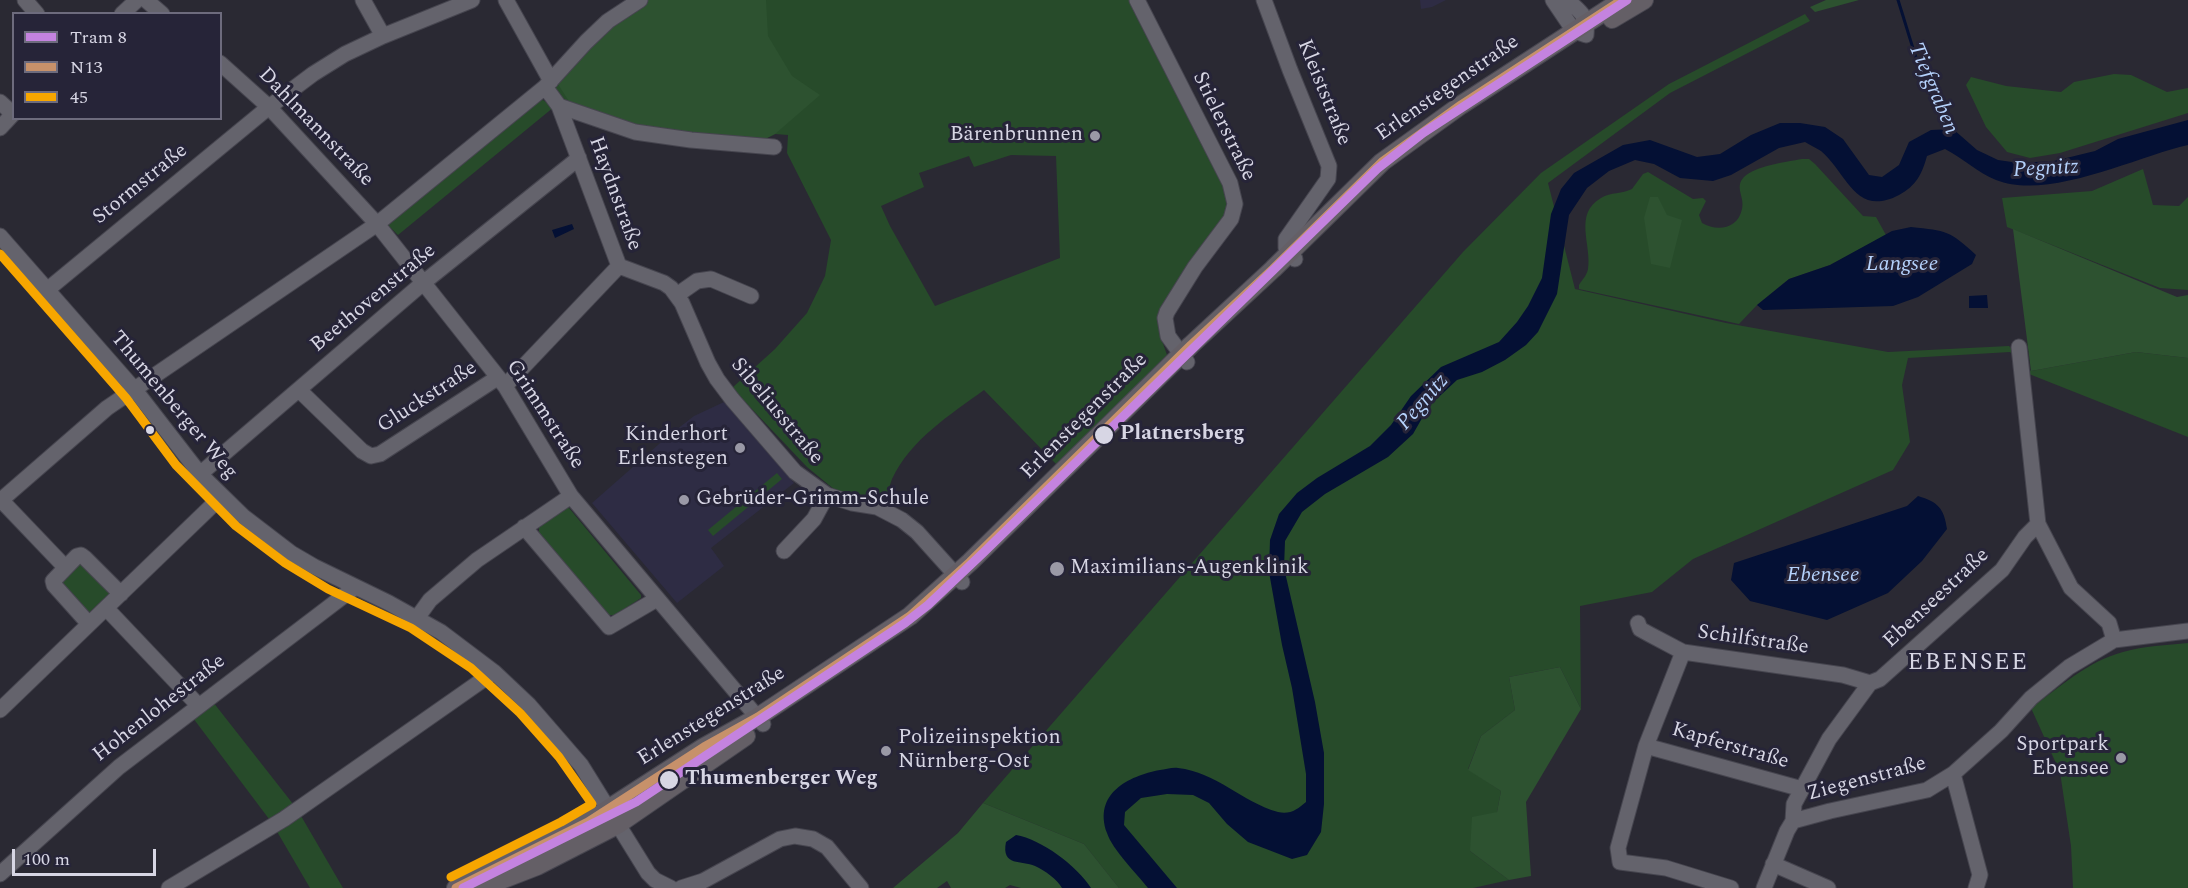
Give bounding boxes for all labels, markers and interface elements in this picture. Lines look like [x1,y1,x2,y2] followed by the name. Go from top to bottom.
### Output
[12,12,222,120] legend
[70,24,127,51] text: Tram 8
[1372,30,1524,148] street label: Erlenstegenstraße
[1290,36,1356,150] street label: Kleiststraße
[1901,39,1963,139] water label: Tiefgraben
[70,54,102,81] text: N13
[252,63,378,193] street label: Dahlmannstraße
[1186,68,1260,186] street label: Stielerstraße
[70,84,88,111] text: 45
[950,123,1083,149] place label: Bärenbrunnen
[1088,129,1102,143] marker: Bärenbrunnen
[582,134,646,254] street label: Haydnstraße
[89,139,193,231] street label: Stormstraße
[2012,155,2080,185] water label: Pegnitz
[306,239,442,359] street label: Beethovenstraße
[1866,253,1938,279] water label: Langsee
[104,327,242,485] street label: Thumenberger Weg
[1016,348,1154,486] street label: Erlenstegenstraße
[724,354,828,470] street label: Sibeliusstraße
[499,356,589,474] street label: Grimmstraße
[374,357,482,439] street label: Gluckstraße
[1392,369,1456,437] water label: Pegnitz
[1120,422,1245,448] place label: Platnersberg
[617,423,728,473] place label: Kinderhort Erlenstegen
[144,424,156,436] unlabelled marker
[1093,424,1115,446] marker: Platnersberg
[733,441,747,455] marker: Kinderhort Erlenstegen
[696,487,929,513] place label: Gebrüder-Grimm-Schule
[677,493,691,507] marker: Gebrüder-Grimm-Schule
[1879,544,1995,654] street label: Ebenseestraße
[1070,556,1309,582] place label: Maximilians-Augenklinik
[1048,560,1066,578] marker: Maximilians-Augenklinik
[1787,564,1859,590] water label: Ebensee
[1696,621,1810,661] street label: Schilfstraße
[89,650,231,768] street label: Hohenlohestraße
[1908,650,2028,678] district label: EBENSEE
[634,662,790,772] street label: Erlenstegenstraße
[1669,718,1791,776] street label: Kapferstraße
[898,726,1061,776] place label: Polizeiinspektion Nürnberg-Ost
[2016,733,2109,783] place label: Sportpark Ebensee
[879,744,893,758] marker: Polizeiinspektion Nürnberg-Ost
[2114,751,2128,765] marker: Sportpark Ebensee
[1805,752,1929,808] street label: Ziegenstraße
[685,767,878,793] place label: Thumenberger Weg
[658,769,680,791] marker: Thumenberger Weg
[15,837,159,875] scale bar
[23,846,70,873] text: 100 m

